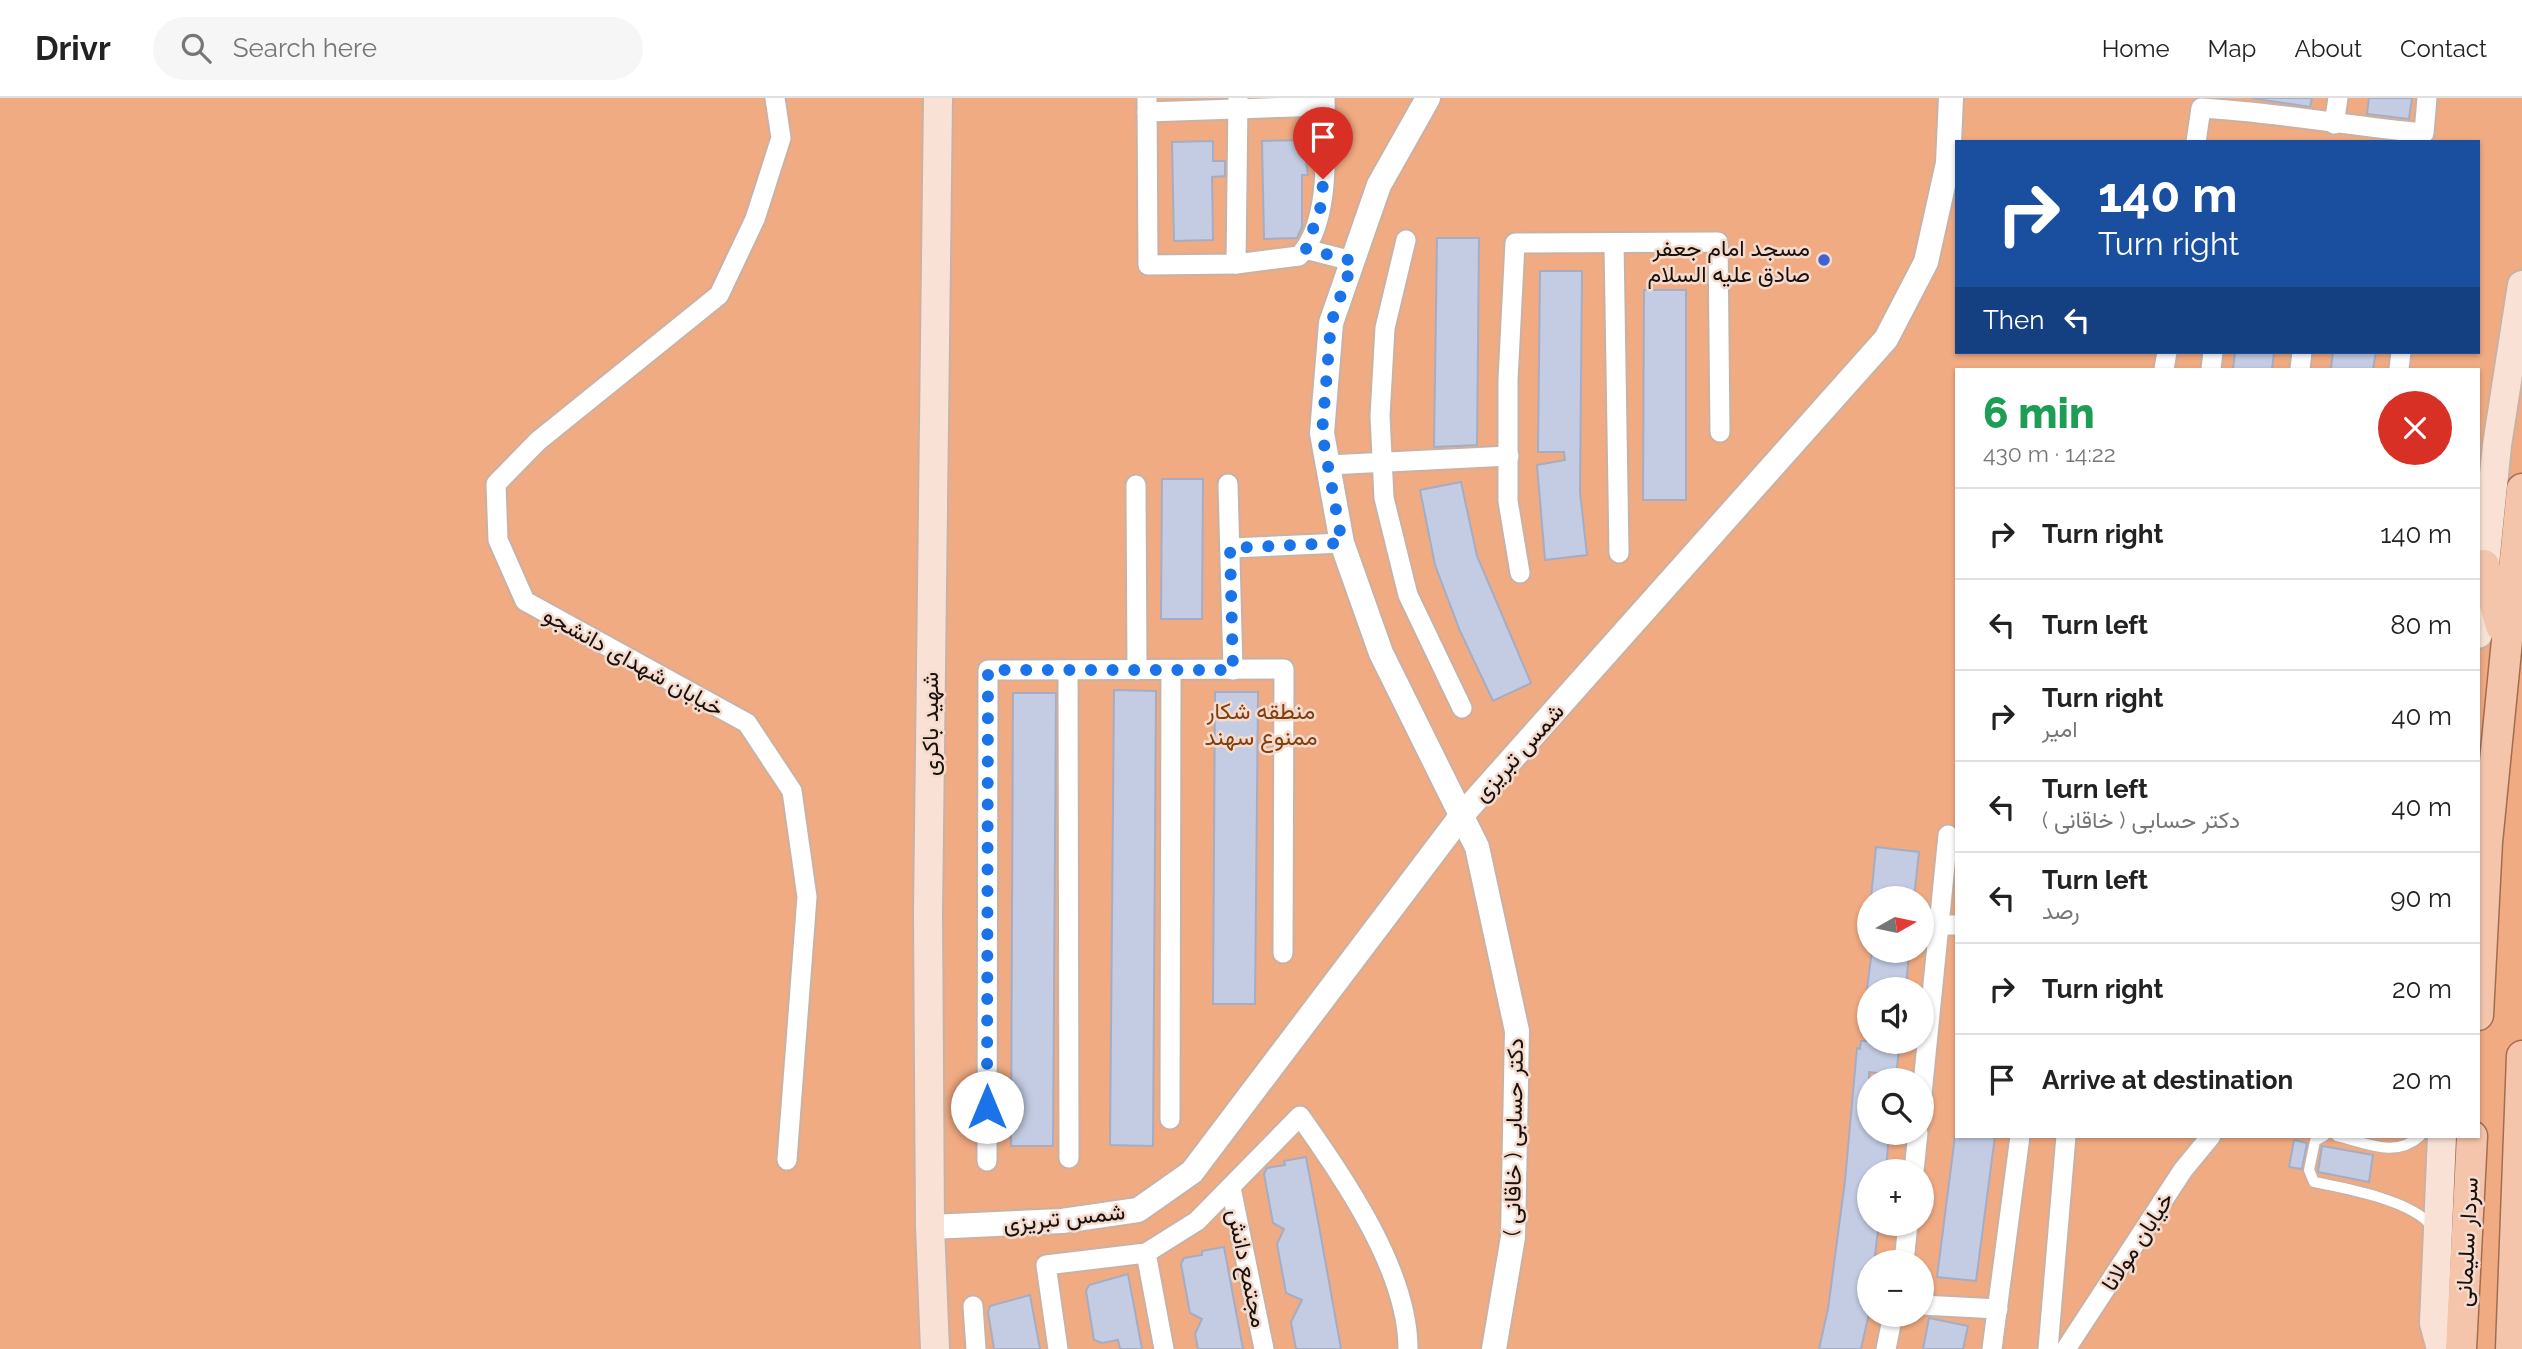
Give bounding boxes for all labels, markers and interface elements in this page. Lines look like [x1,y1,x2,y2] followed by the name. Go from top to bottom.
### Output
[153,17,643,80] search box
[35,29,111,68] text: Drivr
[177,29,215,67] icon: search
[233,33,377,63] text: Search here
[2102,34,2170,63] text: Home
[2208,34,2256,63] text: Map
[2294,34,2362,63] text: About
[2400,34,2487,63] text: Contact
[1293,107,1353,179] pin
[1304,118,1342,156] icon: arrive
[2098,166,2238,223] text: 140 m
[1983,168,2074,259] icon: right
[2098,225,2239,262] text: Turn right
[1648,234,1810,289] place label: مسجد امام جعفر صادق علیه السلام
[1816,252,1832,268] marker: مسجد امام جعفر صادق علیه السلام
[2058,301,2096,339] icon: left
[1983,305,2044,335] text: Then
[1983,389,2095,438] text: 6 min
[2378,391,2452,465] button: close
[1983,440,2116,467] text: 430 m · 14:22
[1983,515,2021,553] icon: right
[2042,519,2163,549] text: Turn right
[2380,519,2452,549] text: 140 m
[538,600,729,723] street label: خیابان شهدای دانشجو
[1983,606,2021,644] icon: left
[2042,610,2148,640] text: Turn left
[2390,610,2452,640] text: 80 m
[916,672,945,776] street label: شهید باکری
[2042,683,2163,713] text: Turn right
[1204,697,1318,753] park label: منطقه شکار ممنوع سهند
[1467,697,1571,808] street label: شمس تبریزی
[1983,697,2021,735] icon: right
[2391,701,2452,731] text: 40 m
[2042,715,2078,742] text: امیر
[2042,774,2148,804] text: Turn left
[1983,788,2021,826] icon: left
[2391,792,2452,822] text: 40 m
[2042,806,2240,833] text: دکتر حسابی ( خاقانی )
[2042,865,2148,895] text: Turn left
[1983,879,2021,917] icon: left
[2390,883,2452,913] text: 90 m
[1857,886,1934,962] north arrow
[1857,886,1934,1327] map controls
[2042,897,2080,924] text: رصد
[1983,970,2021,1008] icon: right
[2042,974,2163,1004] text: Turn right
[2392,974,2452,1004] text: 20 m
[1857,977,1934,1054] button: sound
[1498,1038,1530,1236] street label: دکتر حسابی ( خاقانی )
[1983,1061,2021,1099] icon: arrive
[2042,1065,2293,1095] text: Arrive at destination
[2392,1065,2452,1095] text: 20 m
[1857,1068,1934,1145] button: search
[950,1070,1024,1144] position arrow
[1857,1159,1934,1236] button: +
[2449,1176,2485,1308] street label: سردار سلیمانی
[2095,1187,2181,1296] street label: خیابان مولانا
[1002,1197,1127,1239] street label: شمس تبریزی
[1219,1206,1274,1330] street label: مجتمع دانش
[1857,1250,1934,1327] button: −

